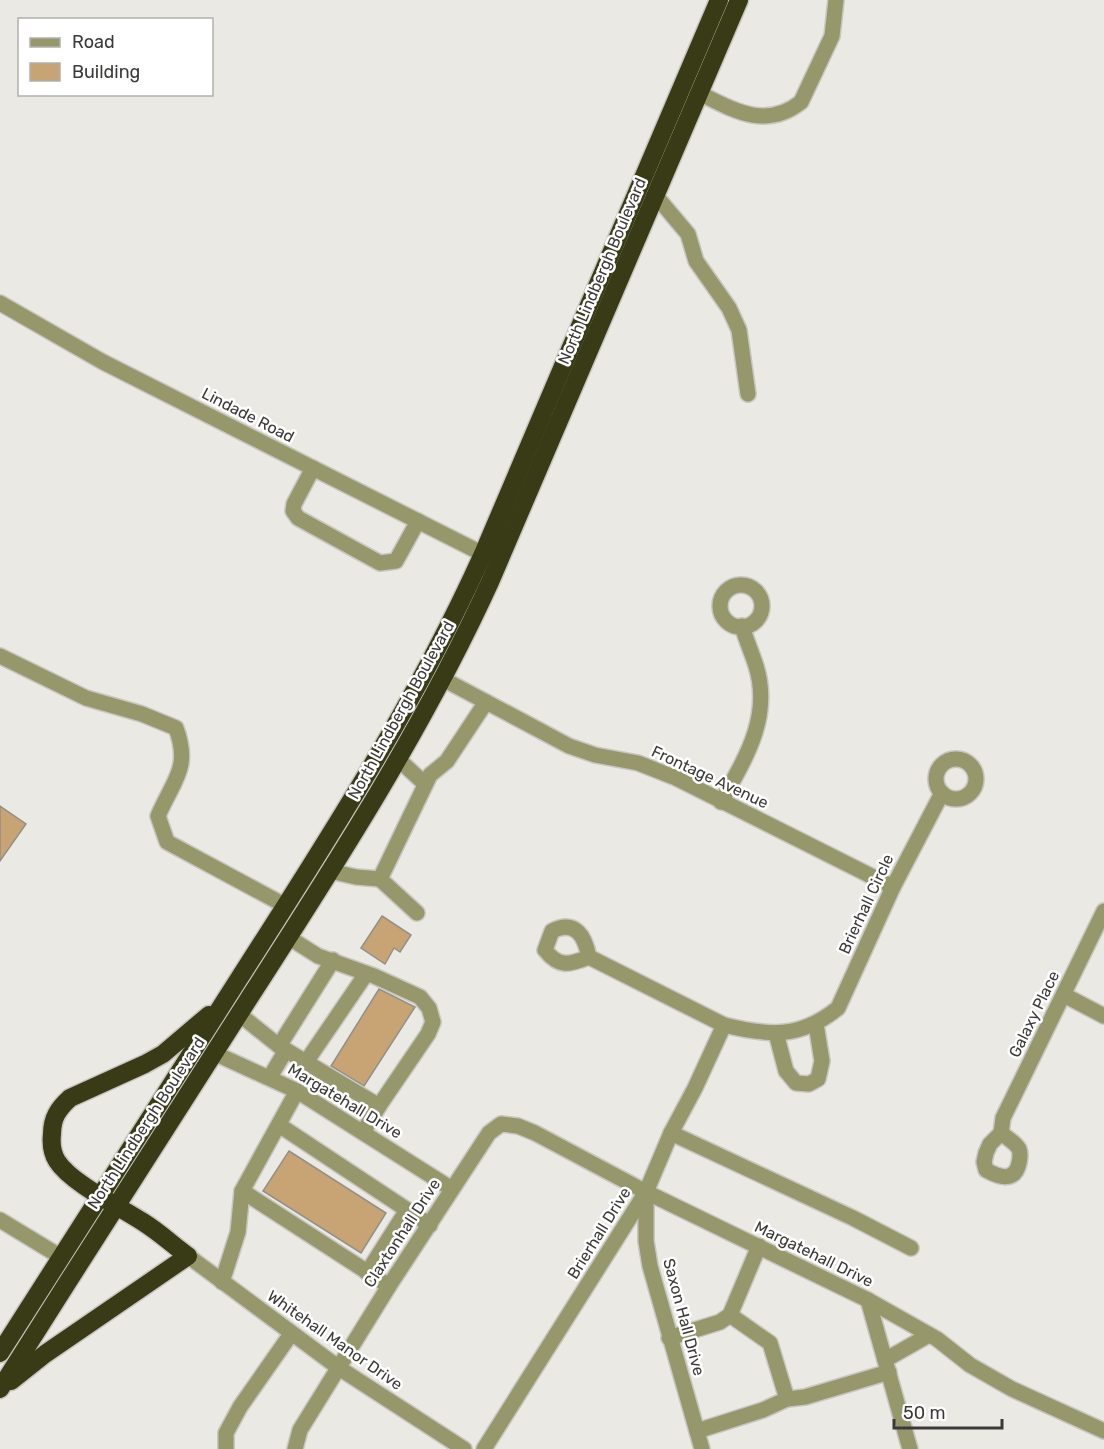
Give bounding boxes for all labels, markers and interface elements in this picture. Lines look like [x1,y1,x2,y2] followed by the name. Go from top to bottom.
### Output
[18,18,213,96] legend
[72,31,115,53] text: Road
[72,61,140,83] text: Building
[554,175,650,367] street label: North Lindbergh Boulevard
[199,384,297,446] street label: Lindade Road
[344,618,458,802] street label: North Lindbergh Boulevard
[648,742,772,812] street label: Frontage Avenue
[835,851,897,957] street label: Brierhall Circle
[1005,967,1063,1060] street label: Galaxy Place
[83,1034,209,1212] street label: North Lindbergh Boulevard
[284,1059,406,1143] street label: Margatehall Drive
[360,1175,444,1291] street label: Claxtonhall Drive
[563,1184,635,1282] street label: Brierhall Drive
[752,1217,877,1291] street label: Margatehall Drive
[659,1256,709,1378] street label: Saxon Hall Drive
[264,1286,406,1394] street label: Whitehall Manor Drive
[894,1392,1002,1430] scale bar
[903,1402,946,1424] text: 50 m

